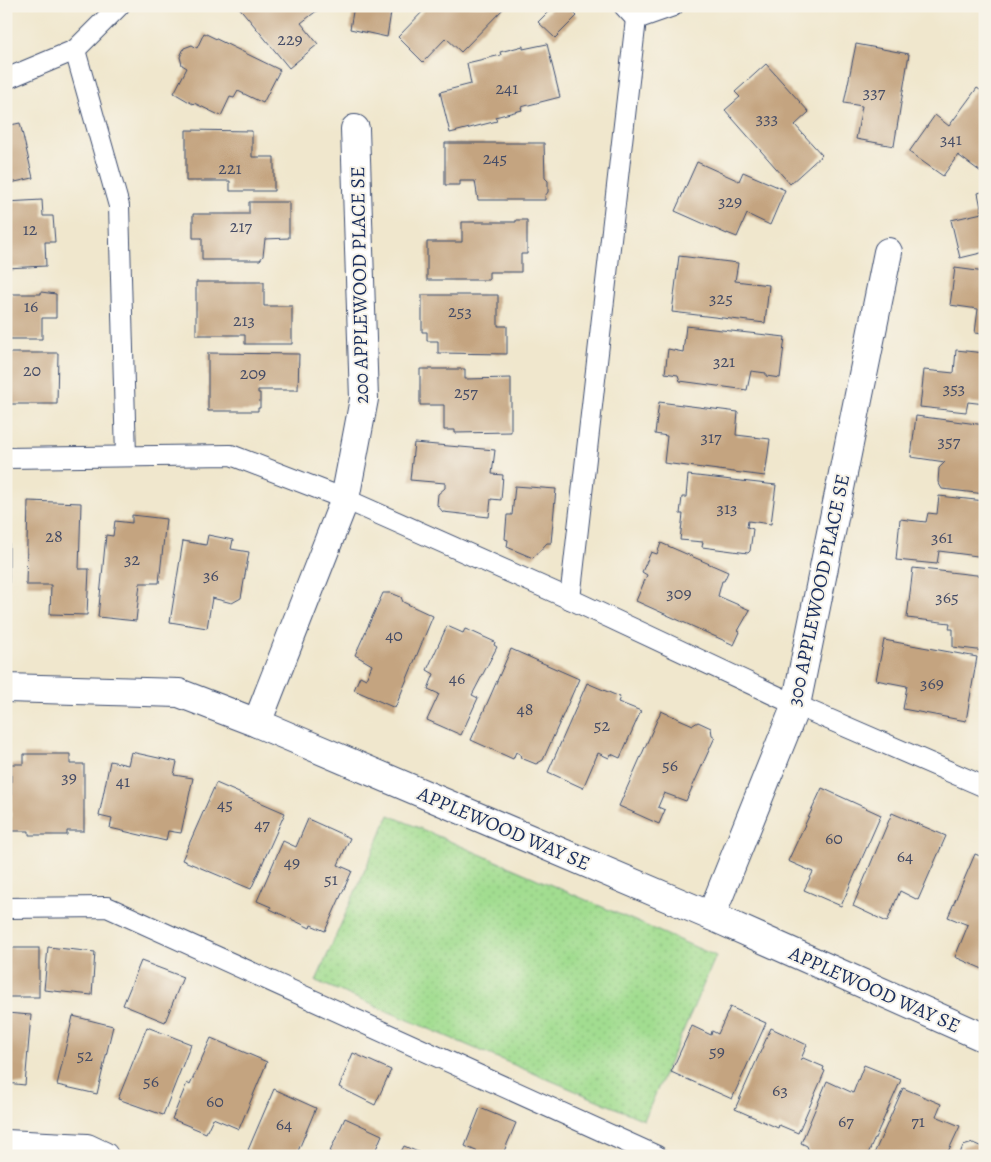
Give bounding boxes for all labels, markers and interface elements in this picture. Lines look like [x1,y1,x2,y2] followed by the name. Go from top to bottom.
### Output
[277,27,303,51] house number: 229
[496,76,518,100] house number: 241
[863,80,886,104] house number: 337
[756,106,778,130] house number: 333
[940,127,962,151] house number: 341
[483,146,507,170] house number: 245
[218,156,242,180] house number: 221
[344,166,375,404] street label: 200 APPLEWOOD PLACE SE
[718,189,742,213] house number: 329
[230,214,253,238] house number: 217
[23,217,38,241] house number: 12
[709,286,733,310] house number: 325
[24,294,38,318] house number: 16
[448,299,472,323] house number: 253
[233,308,255,332] house number: 213
[713,349,735,373] house number: 321
[23,358,41,382] house number: 20
[240,361,266,385] house number: 209
[943,376,965,400] house number: 353
[454,380,478,404] house number: 257
[700,425,722,449] house number: 317
[938,429,961,453] house number: 357
[781,472,856,709] street label: 300 APPLEWOOD PLACE SE
[716,496,738,520] house number: 313
[45,524,63,548] house number: 28
[931,525,953,549] house number: 361
[124,547,140,571] house number: 32
[203,563,219,587] house number: 36
[666,581,692,605] house number: 309
[935,585,959,609] house number: 365
[385,623,403,647] house number: 40
[449,666,465,690] house number: 46
[920,671,944,695] house number: 369
[517,697,533,721] house number: 48
[594,713,611,737] house number: 52
[662,753,678,777] house number: 56
[61,765,77,789] house number: 39
[116,769,130,793] house number: 41
[413,780,594,877] street label: APPLEWOOD WAY SE
[217,792,233,816] house number: 45
[254,812,270,836] house number: 47
[825,826,843,850] house number: 60
[897,844,913,868] house number: 64
[284,850,300,874] house number: 49
[324,867,338,891] house number: 51
[784,939,965,1039] street label: APPLEWOOD WAY SE
[709,1039,725,1063] house number: 59
[77,1043,94,1067] house number: 52
[143,1069,159,1093] house number: 56
[772,1078,788,1102] house number: 63
[206,1089,224,1113] house number: 60
[838,1109,854,1133] house number: 67
[911,1109,925,1133] house number: 71
[276,1112,292,1136] house number: 64

